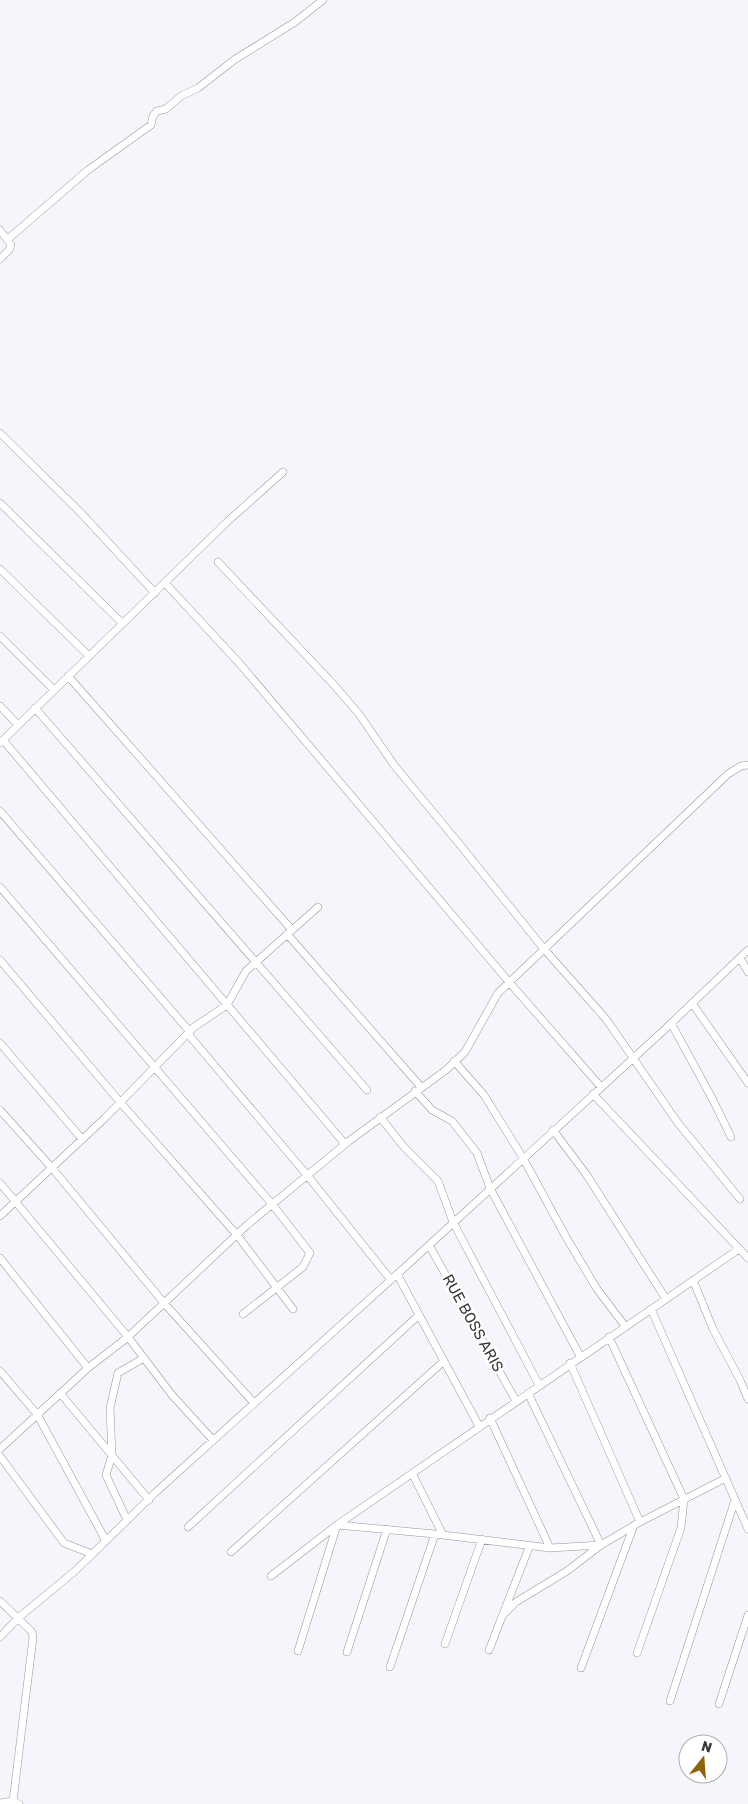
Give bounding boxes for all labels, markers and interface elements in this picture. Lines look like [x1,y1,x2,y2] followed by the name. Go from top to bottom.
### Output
[439,1271,507,1375] street label: RUE BOSS ARIS
[678,1734,728,1784] north arrow
[699,1737,714,1757] text: N

